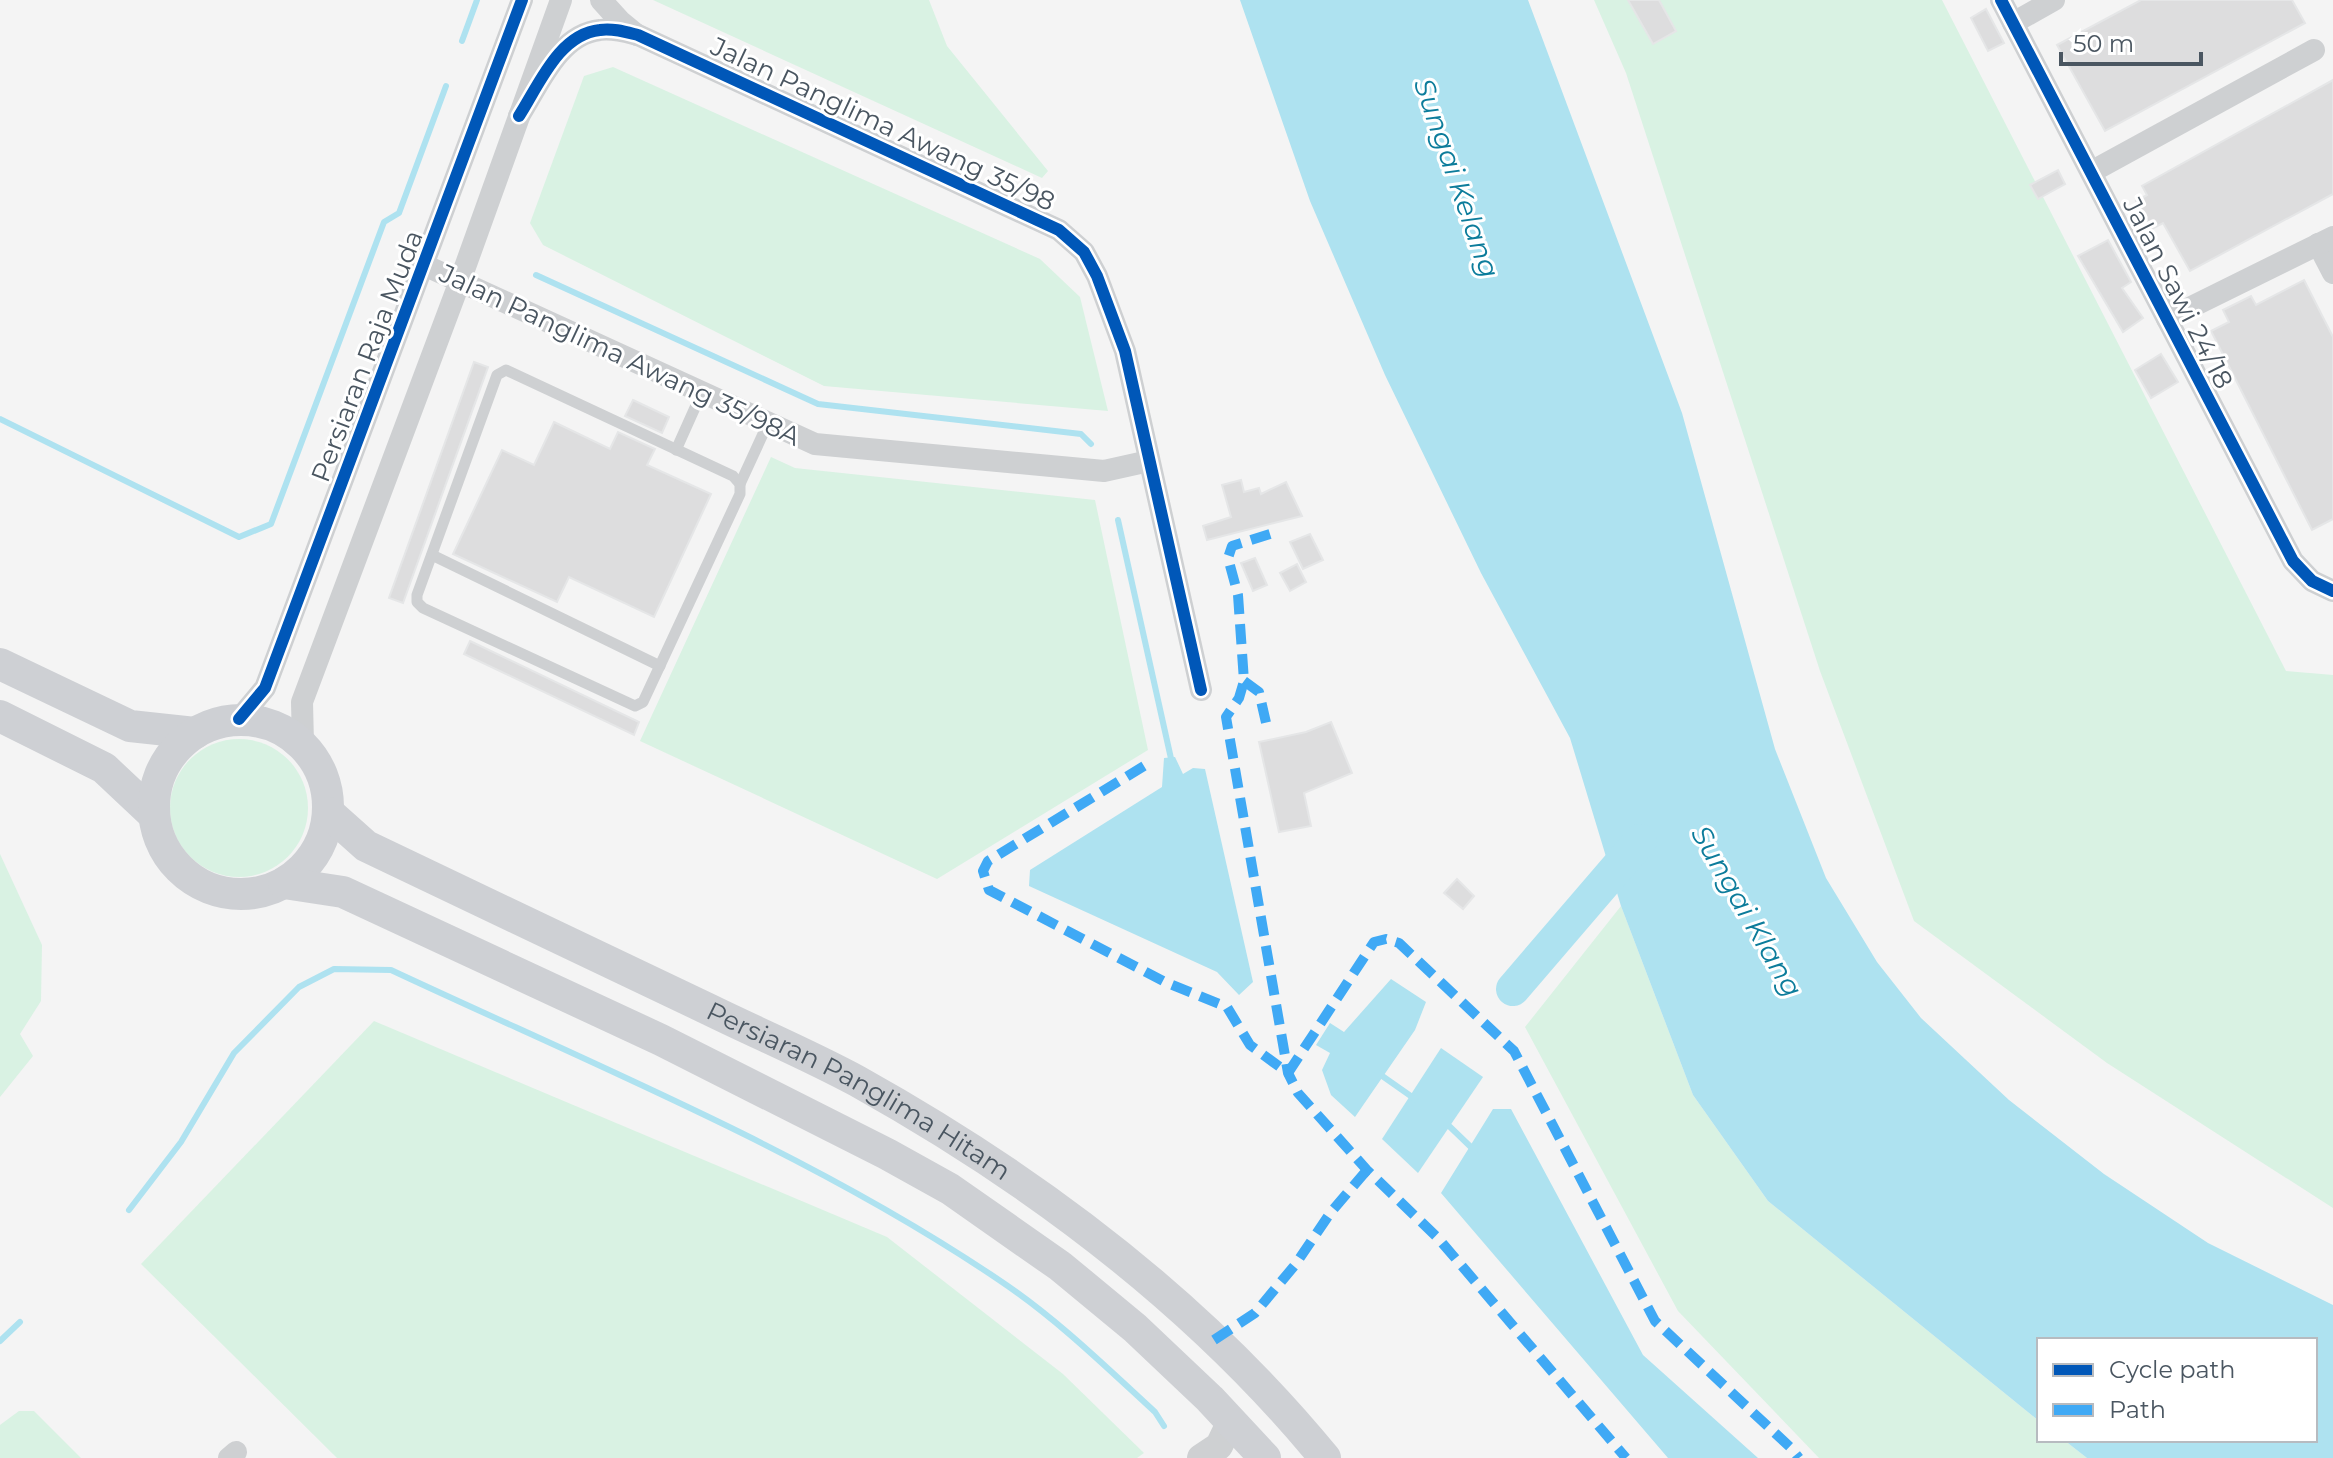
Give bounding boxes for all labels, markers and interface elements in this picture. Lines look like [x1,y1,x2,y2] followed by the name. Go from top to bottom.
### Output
[2061,16,2201,66] scale bar
[2073,29,2134,58] text: 50 m
[705,30,1060,218] street label: Jalan Panglima Awang 35/98
[1407,74,1507,282] water label: Sungai Kelang
[2116,191,2240,394] street label: Jalan Sawi 24/18
[304,226,430,486] street label: Persiaran Raja Muda
[434,257,806,453] street label: Jalan Panglima Awang 35/98A
[1684,819,1810,1003] water label: Sungai Klang
[701,995,1017,1187] street label: Persiaran Panglima Hitam
[2037,1338,2317,1442] legend
[2109,1355,2236,1384] text: Cycle path
[2109,1395,2166,1424] text: Path

